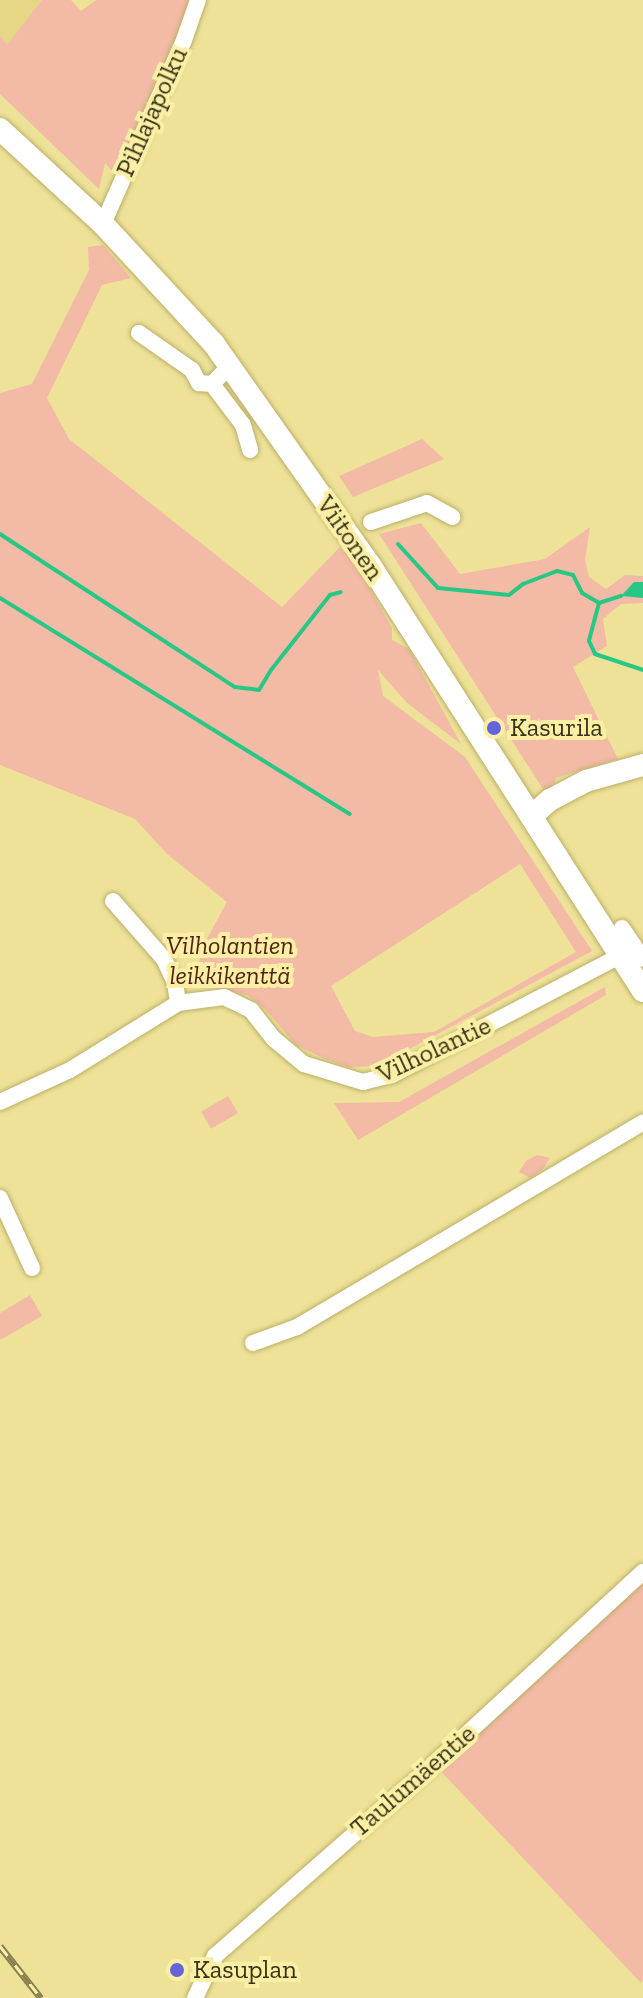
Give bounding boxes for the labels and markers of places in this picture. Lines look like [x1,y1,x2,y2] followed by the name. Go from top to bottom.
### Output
[510,712,603,744] place label: Kasurila
[485,719,503,737] marker: Kasurila
[193,1954,297,1986] place label: Kasuplan
[168,1961,186,1979] marker: Kasuplan

